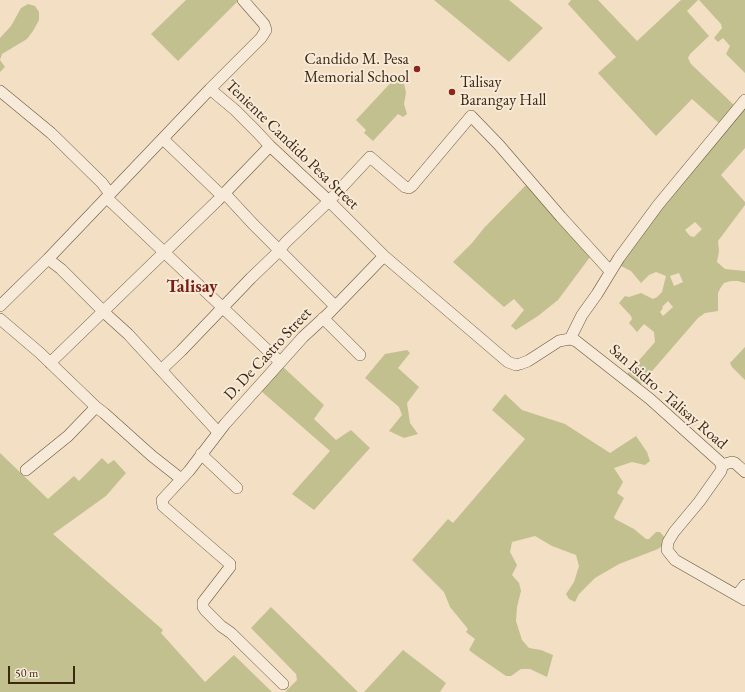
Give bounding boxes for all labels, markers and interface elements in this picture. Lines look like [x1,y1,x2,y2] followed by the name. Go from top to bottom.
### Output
[304,50,409,88] place label: Candido M. Pesa Memorial School
[412,64,422,74] marker: Candido M. Pesa Memorial School
[460,73,546,111] place label: Talisay Barangay Hall
[221,76,363,214] street label: Teniente Candido Pesa Street
[447,87,457,97] marker: Talisay Barangay Hall
[166,276,218,298] district label: Talisay
[220,304,316,404] street label: D. De Castro Street
[605,340,731,454] street label: San Isidro - Talisay Road
[10,658,77,684] scale bar
[15,665,38,681] text: 50 m

